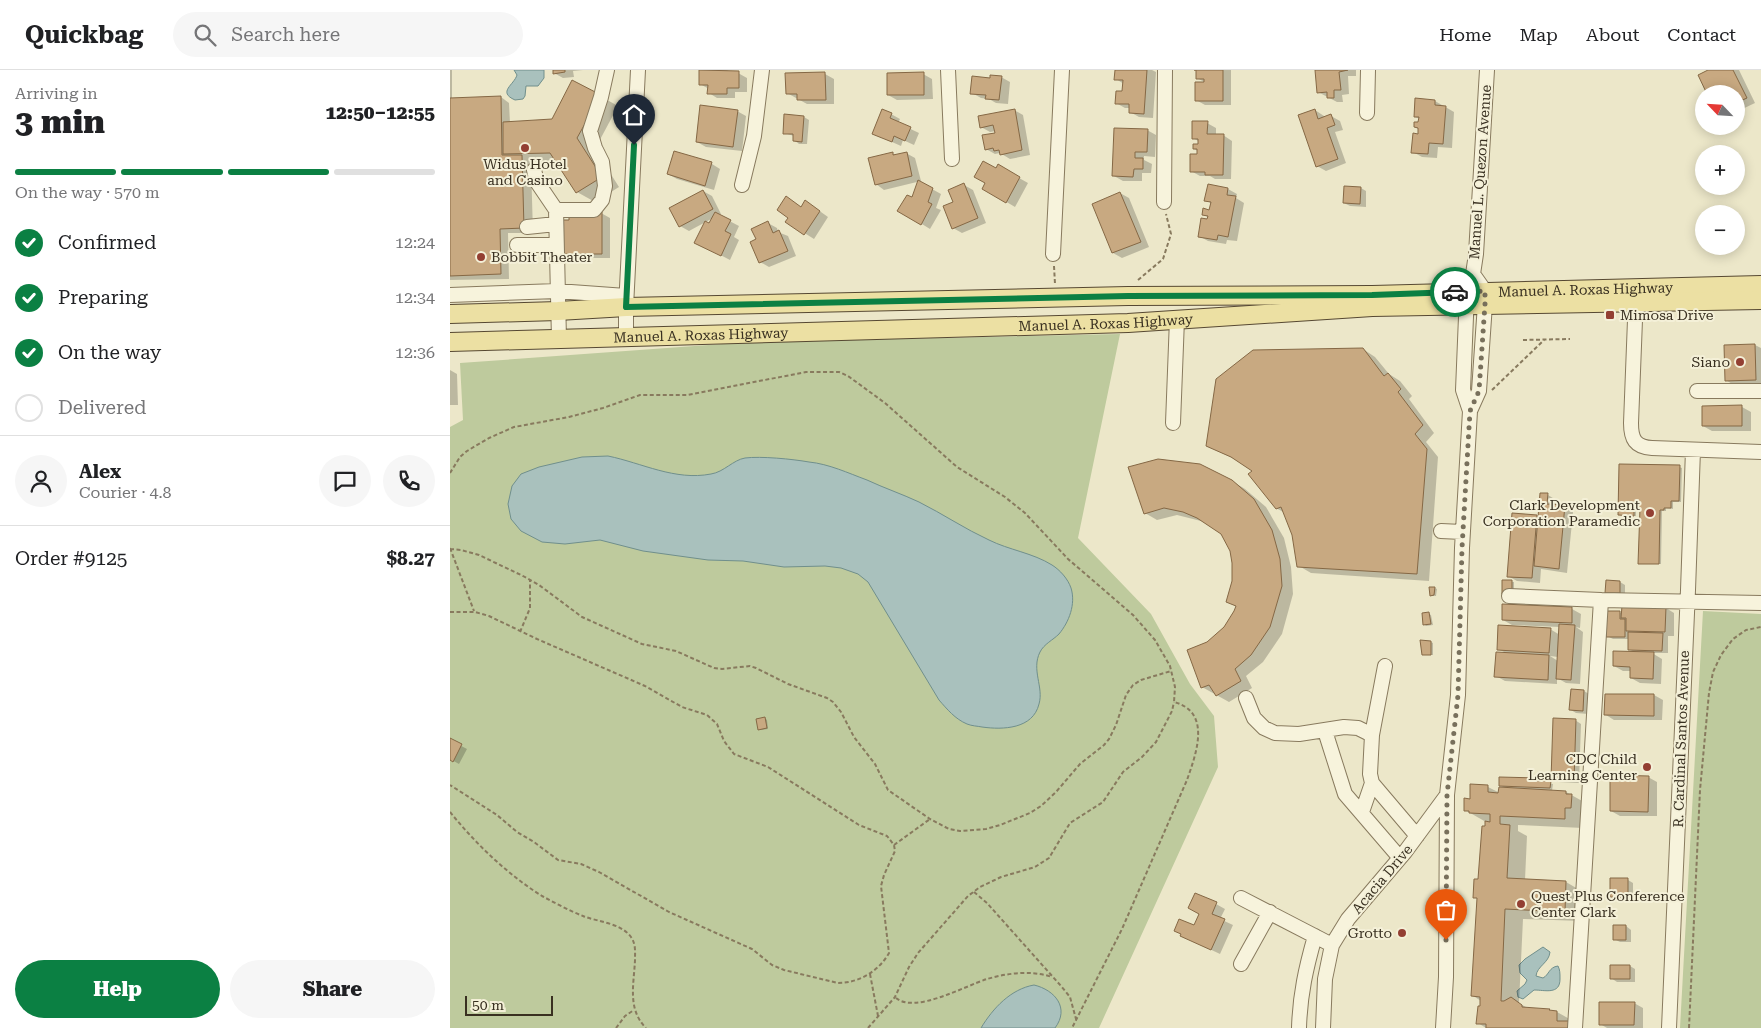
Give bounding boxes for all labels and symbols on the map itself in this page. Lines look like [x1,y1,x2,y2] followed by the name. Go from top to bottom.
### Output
[1466,84,1494,260] street label: Manuel L. Quezon Avenue
[1695,85,1745,135] north arrow
[613,94,655,145] pin
[519,142,531,154] marker: Widus Hotel and Casino
[483,156,567,188] place label: Widus Hotel and Casino
[491,249,593,265] place label: Bobbit Theater
[475,251,487,263] marker: Bobbit Theater
[1430,267,1480,317] courier
[1498,279,1674,300] street label: Manuel A. Roxas Highway
[1620,307,1714,323] place label: Mimosa Drive
[1604,309,1616,321] marker: Mimosa Drive
[1018,311,1194,334] street label: Manuel A. Roxas Highway
[613,325,789,345] street label: Manuel A. Roxas Highway
[1692,354,1730,370] place label: Siano
[1734,356,1746,368] marker: Siano
[1483,497,1640,529] place label: Clark Development Corporation Paramedic
[1644,507,1656,519] marker: Clark Development Corporation Paramedic
[1670,650,1692,828] street label: R. Cardinal Santos Avenue
[1528,751,1637,783] place label: CDC Child Learning Center
[1641,761,1653,773] marker: CDC Child Learning Center
[1349,841,1416,917] street label: Acacia Drive
[1531,888,1685,920] place label: Quest Plus Conference Center Clark
[1425,889,1467,940] pin
[1515,898,1527,910] marker: Quest Plus Conference Center Clark
[1348,925,1392,941] place label: Grotto
[1396,927,1408,939] marker: Grotto
[465,993,552,1016] scale bar

